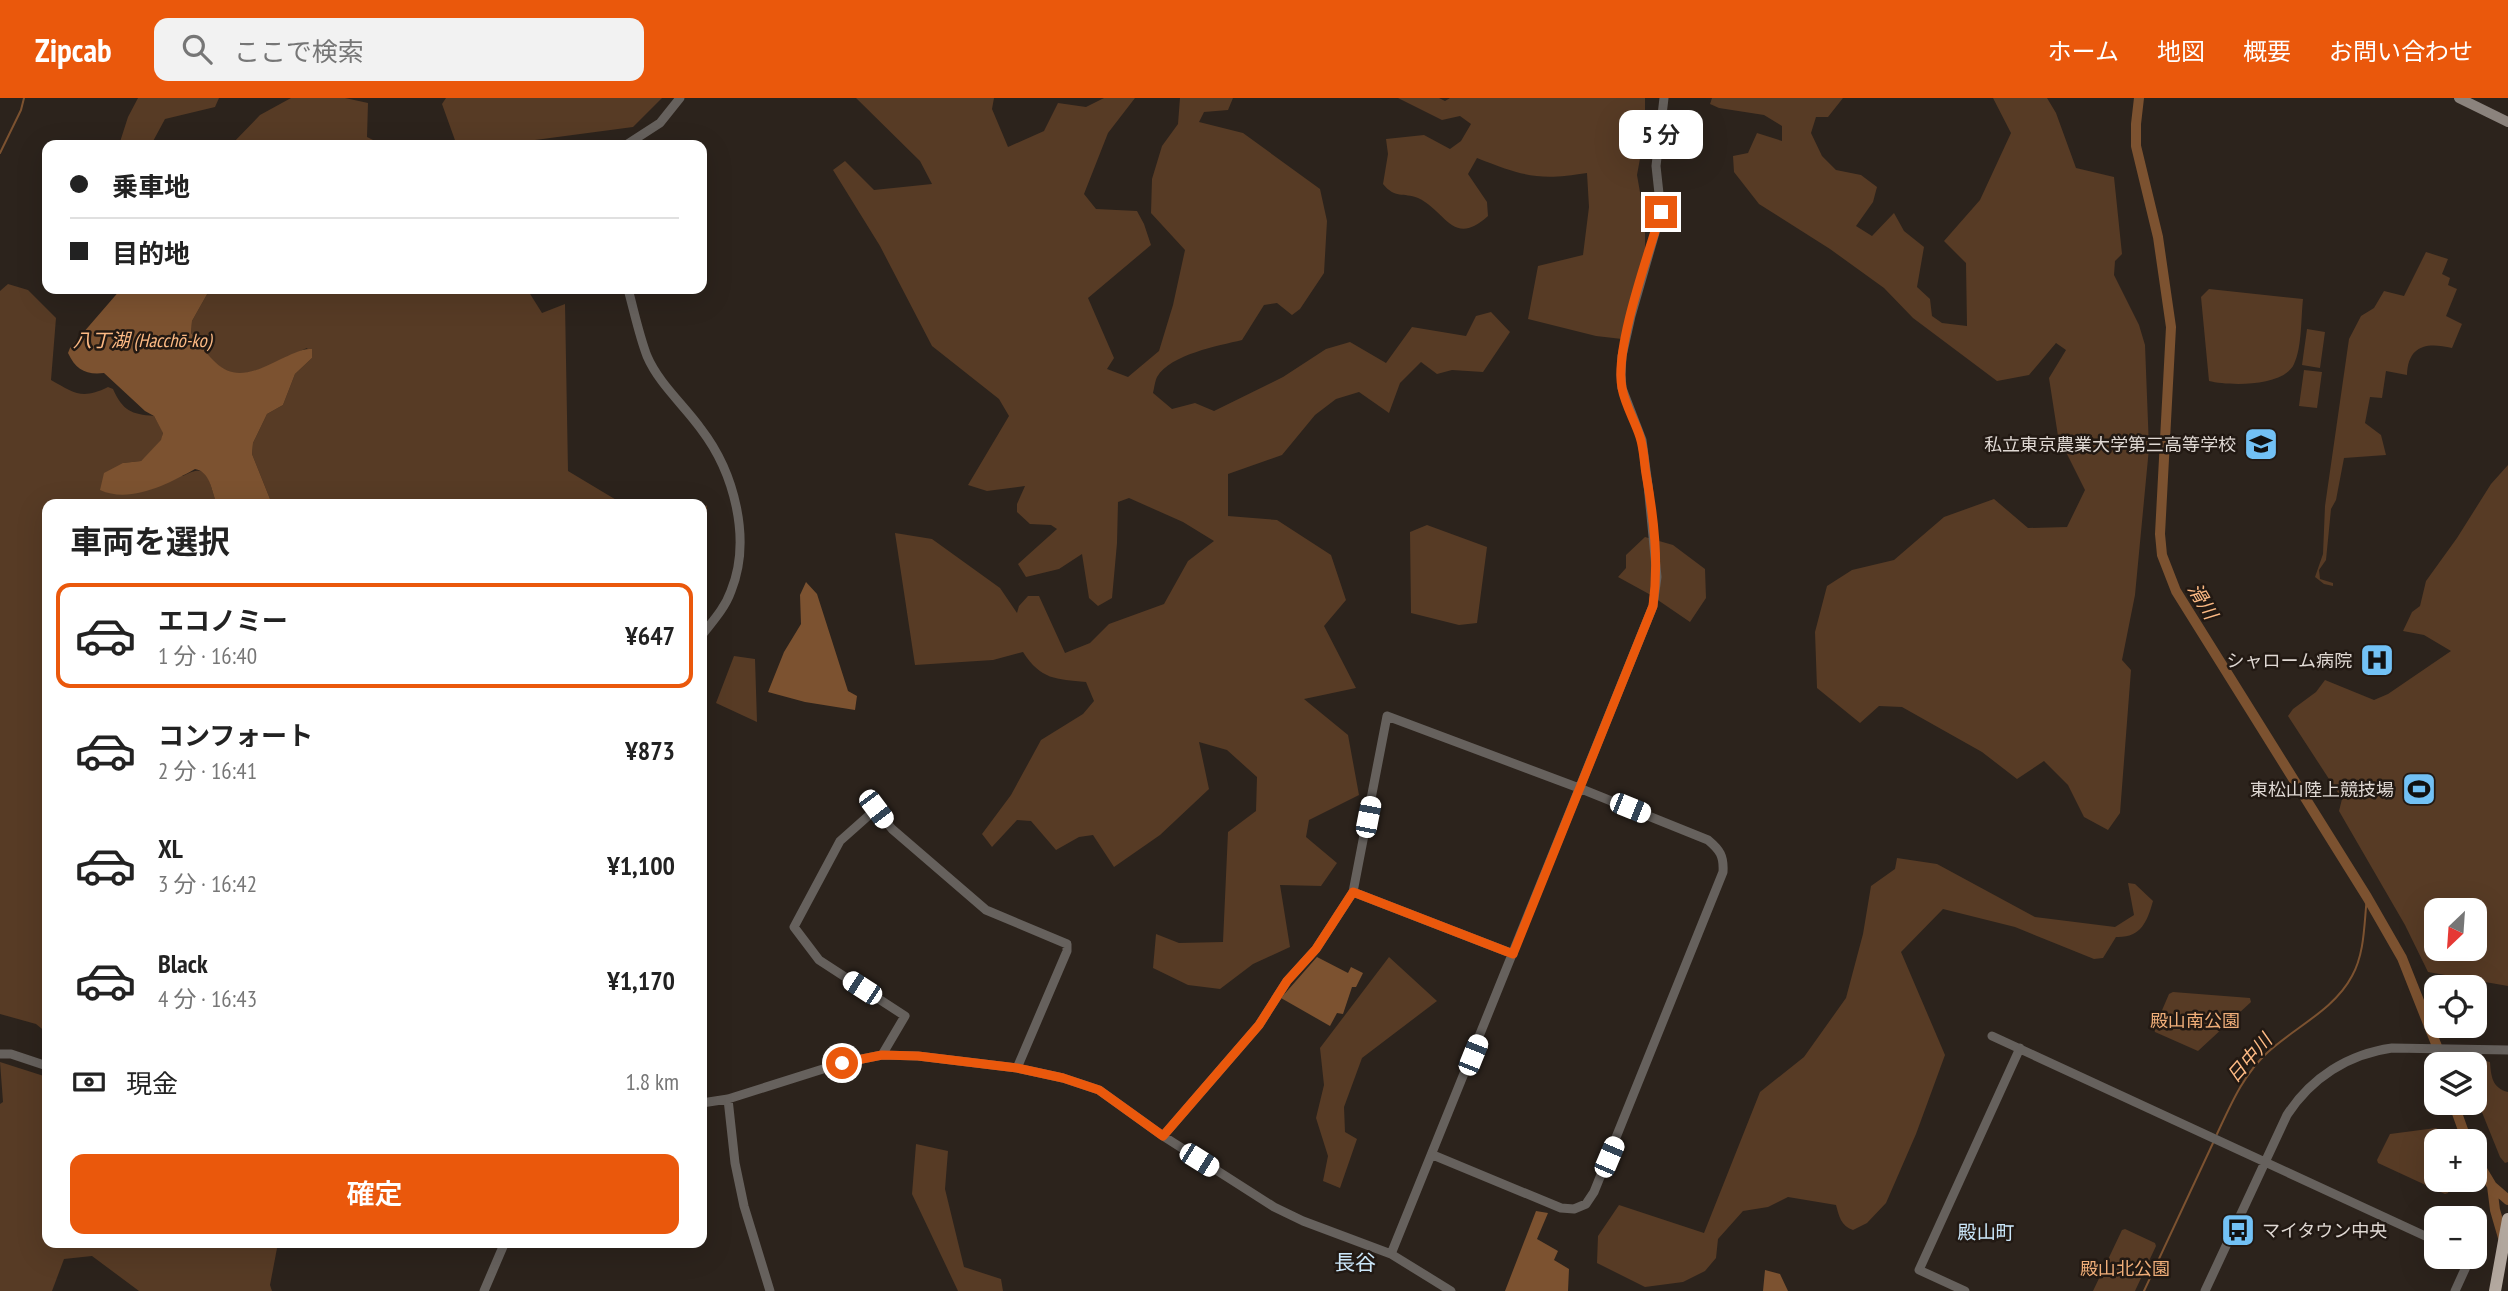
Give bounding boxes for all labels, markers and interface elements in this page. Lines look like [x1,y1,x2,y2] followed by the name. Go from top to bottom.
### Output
[154,18,644,81] search box
[35,28,112,71] text: Zipcab
[178,30,216,68] icon: search
[234,35,364,68] text: ここで検索
[2048,36,2119,67] text: ホーム
[2157,36,2205,67] text: 地図
[2243,36,2291,67] text: 概要
[2329,36,2473,67] text: お問い合わせ
[1619,110,1703,159] callout: 5 分
[1642,120,1680,149] text: 5 分
[112,170,190,203] text: 乗車地
[1645,196,1677,228] route end
[112,237,190,270] text: 目的地
[73,328,214,352] water label: 八丁湖 (Hacchō-ko)
[2242,425,2280,463] school or university icon: 私立東京農業大学第三高等学校
[1984,433,2236,456] place label: 私立東京農業大学第三高等学校
[70,520,230,562] text: 車両を選択
[2183,579,2224,625] water label: 滑川
[74,604,137,667] icon: car
[158,604,288,637] text: エコノミー
[625,619,675,652] text: ¥647
[158,641,257,670] text: 1 分 · 16:40
[2358,641,2396,679] hospital icon: シャローム病院
[2227,649,2352,672] place label: シャローム病院
[74,719,137,782] icon: car
[158,719,313,752] text: コンフォート
[625,734,675,767] text: ¥873
[158,756,257,785] text: 2 分 · 16:41
[2400,770,2438,808] sports icon: 東松山陸上競技場
[2250,778,2394,801] place label: 東松山陸上競技場
[855,786,898,832] car
[1607,790,1654,826] car
[1354,794,1383,840] car
[158,832,183,865] text: XL
[74,834,137,897] icon: car
[607,849,675,882] text: ¥1,100
[158,869,257,898] text: 3 分 · 16:42
[2424,898,2487,961] north arrow
[2424,898,2487,1269] map controls
[158,947,208,980] text: Black
[74,949,137,1012] icon: car
[607,964,675,997] text: ¥1,170
[839,968,886,1008] car
[2424,975,2487,1038] button: locate
[158,984,257,1013] text: 4 分 · 16:43
[2150,1009,2240,1032] park label: 殿山南公園
[2221,1027,2278,1087] water label: 日中川
[1456,1032,1491,1078] car
[826,1047,858,1079] route start
[2424,1052,2487,1115] button: layers
[70,1063,108,1101] icon: cash
[126,1067,178,1100] text: 現金
[625,1067,679,1096] text: 1.8 km
[2424,1129,2487,1192] button: +
[1592,1134,1627,1180] car
[1176,1140,1223,1180] car
[70,1154,679,1234] button: 確定
[2424,1206,2487,1269] button: −
[2219,1211,2257,1249] bus stop icon: マイタウン中央
[2262,1219,2387,1242] place label: マイタウン中央
[1957,1220,2015,1244] district label: 殿山町
[1334,1249,1376,1276] district label: 長谷
[2080,1257,2170,1280] park label: 殿山北公園

